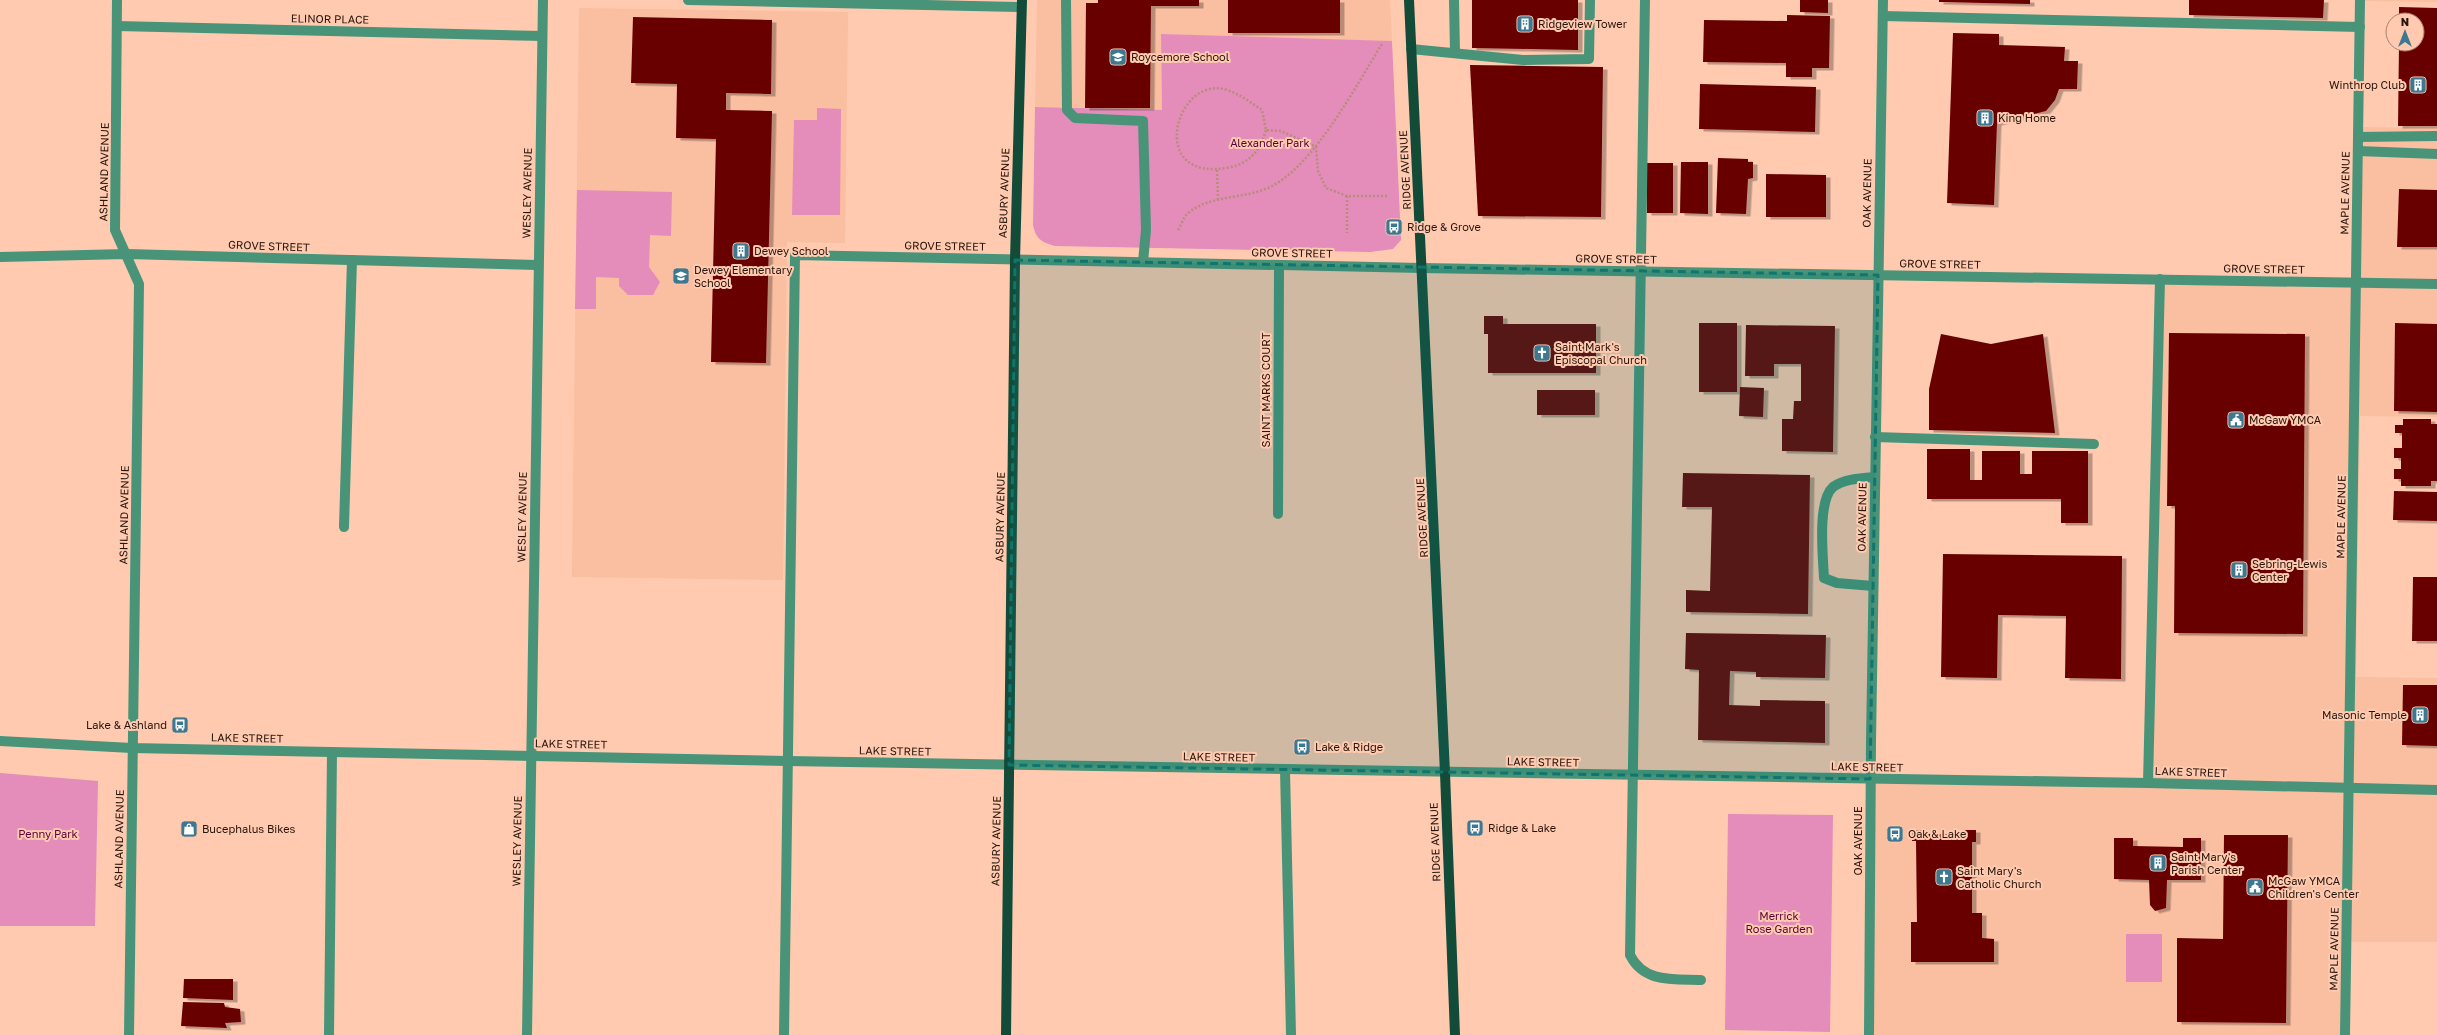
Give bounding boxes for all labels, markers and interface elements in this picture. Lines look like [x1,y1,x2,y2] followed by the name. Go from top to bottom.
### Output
[291,11,370,26] street label: ELINOR PLACE
[2385,12,2425,52] north arrow
[1515,14,1535,34] building icon: Ridgeview Tower
[2401,15,2409,28] text: N
[1538,17,1628,30] place label: Ridgeview Tower
[1108,47,1128,67] school or university icon: Roycemore School
[1131,50,1230,63] place label: Roycemore School
[2408,75,2428,95] building icon: Winthrop Club
[2329,78,2405,91] place label: Winthrop Club
[1975,108,1995,128] building icon: King Home
[1998,111,2056,124] place label: King Home
[96,122,111,222] street label: ASHLAND AVENUE
[1396,130,1413,210] street label: RIDGE AVENUE
[1230,136,1310,149] park label: Alexander Park
[519,147,534,238] street label: WESLEY AVENUE
[995,147,1012,238] street label: ASBURY AVENUE
[2337,151,2352,235] street label: MAPLE AVENUE
[1859,158,1874,228] street label: OAK AVENUE
[1384,217,1404,237] bus stop icon: Ridge & Grove
[1407,220,1481,233] place label: Ridge & Grove
[228,238,310,253] street label: GROVE STREET
[904,238,986,253] street label: GROVE STREET
[731,241,751,261] building icon: Dewey School
[754,244,829,257] place label: Dewey School
[1251,245,1333,260] street label: GROVE STREET
[1575,251,1657,266] street label: GROVE STREET
[1899,256,1981,271] street label: GROVE STREET
[2223,261,2305,276] street label: GROVE STREET
[694,263,793,289] place label: Dewey Elementary School
[671,266,691,286] school or university icon: Dewey Elementary School
[1259,332,1272,448] street label: SAINT MARKS COURT
[1555,340,1647,366] place label: Saint Mark's Episcopal Church
[1532,343,1552,363] church icon: Saint Mark's Episcopal Church
[2226,410,2246,430] public building icon: McGaw YMCA
[2249,413,2322,426] place label: McGaw YMCA
[116,465,131,565] street label: ASHLAND AVENUE
[514,471,529,562] street label: WESLEY AVENUE
[992,471,1007,562] street label: ASBURY AVENUE
[2333,475,2348,559] street label: MAPLE AVENUE
[1413,478,1430,558] street label: RIDGE AVENUE
[1854,482,1869,552] street label: OAK AVENUE
[2252,557,2327,583] place label: Sebring-Lewis Center
[2229,560,2249,580] building icon: Sebring-Lewis Center
[2410,705,2430,725] building icon: Masonic Temple
[2322,708,2407,721] place label: Masonic Temple
[170,715,190,735] bus stop icon: Lake & Ashland
[86,718,167,731] place label: Lake & Ashland
[211,730,284,745] street label: LAKE STREET
[535,736,608,751] street label: LAKE STREET
[1292,737,1312,757] bus stop icon: Lake & Ridge
[1315,740,1383,753] place label: Lake & Ridge
[859,743,932,758] street label: LAKE STREET
[1183,749,1256,764] street label: LAKE STREET
[1507,754,1580,769] street label: LAKE STREET
[1831,759,1904,774] street label: LAKE STREET
[2155,764,2228,779] street label: LAKE STREET
[111,789,126,889] street label: ASHLAND AVENUE
[509,795,524,886] street label: WESLEY AVENUE
[988,795,1003,886] street label: ASBURY AVENUE
[1427,802,1442,882] street label: RIDGE AVENUE
[1851,806,1864,876] street label: OAK AVENUE
[1465,818,1485,838] bus stop icon: Ridge & Lake
[179,819,199,839] shop icon: Bucephalus Bikes
[1488,821,1556,834] place label: Ridge & Lake
[202,822,296,835] place label: Bucephalus Bikes
[1885,824,1905,844] bus stop icon: Oak & Lake
[18,827,78,840] park label: Penny Park
[1908,827,1966,840] place label: Oak & Lake
[2171,850,2243,876] place label: Saint Mary's Parish Center
[2148,853,2168,873] building icon: Saint Mary's Parish Center
[1957,864,2041,890] place label: Saint Mary's Catholic Church
[1934,867,1954,887] church icon: Saint Mary's Catholic Church
[2268,874,2360,900] place label: McGaw YMCA Children's Center
[2245,877,2265,897] public building icon: McGaw YMCA Children's Center
[2326,907,2341,991] street label: MAPLE AVENUE
[1746,909,1813,935] park label: Merrick Rose Garden

